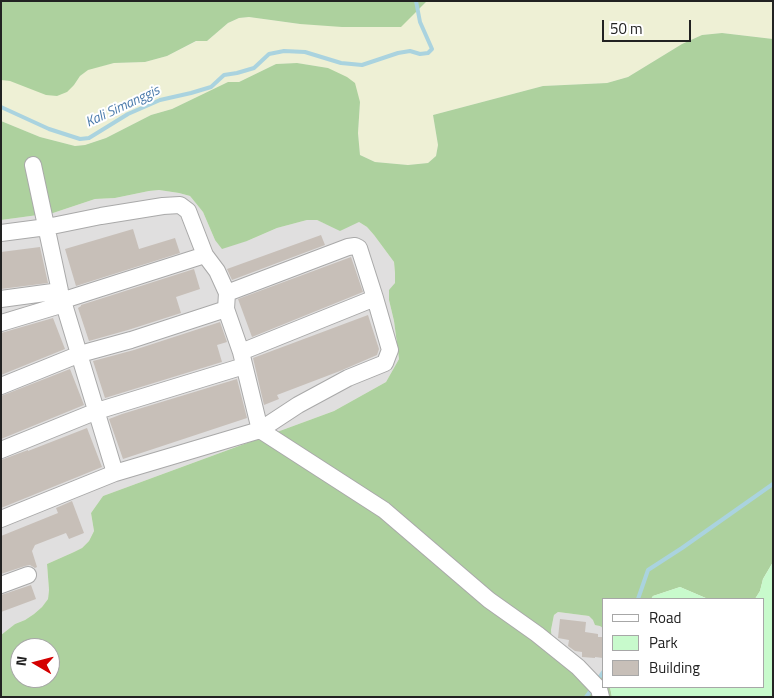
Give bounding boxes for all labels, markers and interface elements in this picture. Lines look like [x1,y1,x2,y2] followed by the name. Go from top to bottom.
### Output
[604,10,693,42] scale bar
[610,17,643,40] text: 50 m
[83,83,163,131] water label: Kali Simanggis
[602,598,764,688] legend
[649,606,681,629] text: Road
[649,631,678,654] text: Park
[10,638,60,688] north arrow
[10,655,32,667] text: N
[649,656,700,679] text: Building

